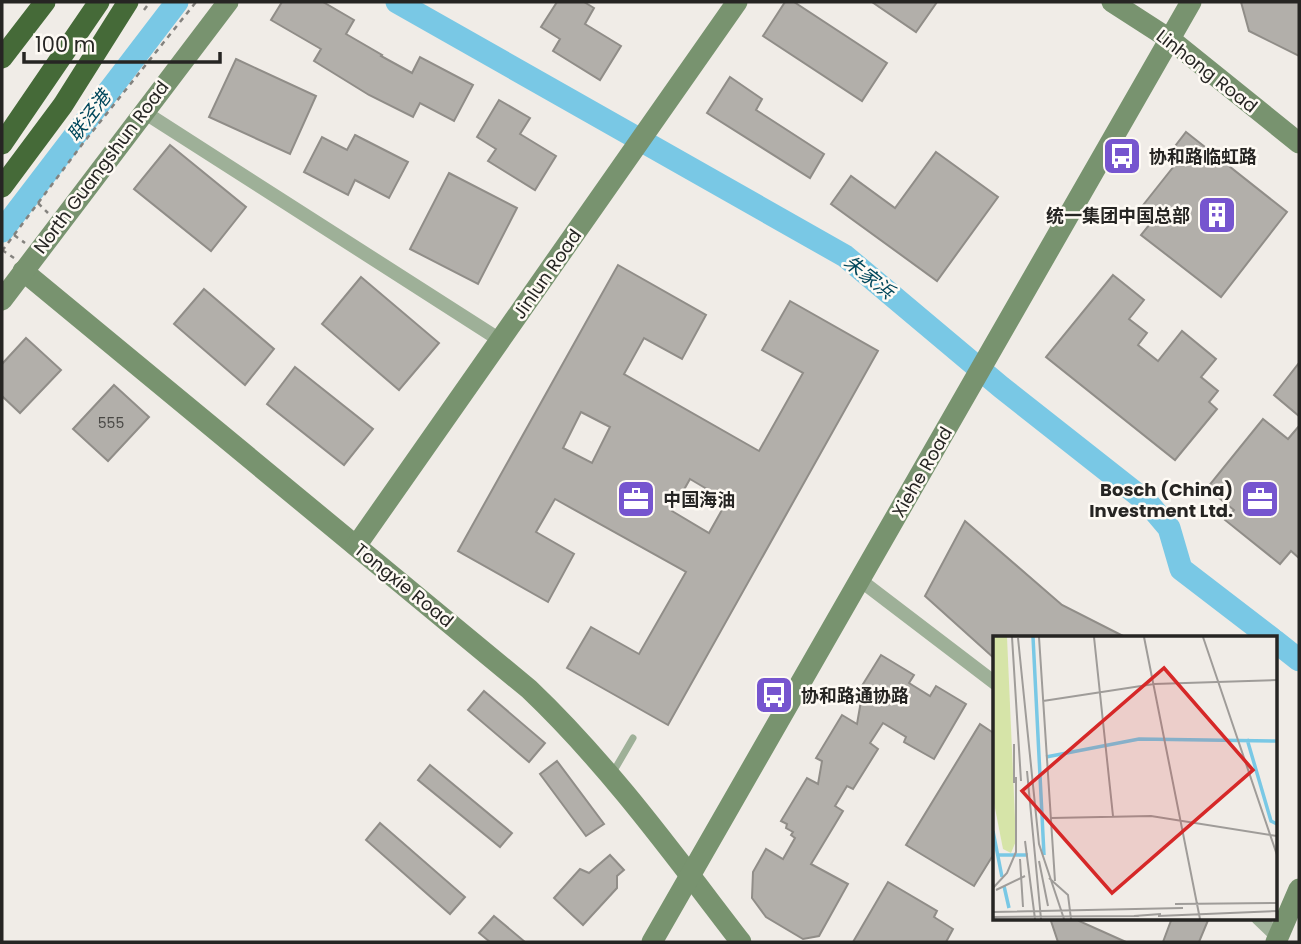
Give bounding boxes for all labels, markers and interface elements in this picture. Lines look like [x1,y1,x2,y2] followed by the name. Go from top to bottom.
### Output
[24,21,220,65] scale bar
[1151,24,1263,118] street label: Linhong Road
[35,30,95,59] text: 100 m
[28,75,174,259] street label: North Guangshun Road
[61,83,119,147] water label: 联泾港
[1101,135,1143,177] bus stop icon: 协和路临虹路
[1149,144,1257,169] place label: 协和路临虹路
[1196,194,1238,236] building icon: 统一集团中国总部
[1046,203,1190,228] place label: 统一集团中国总部
[507,224,587,324] street label: Jinlun Road
[838,249,901,306] water label: 朱家浜
[98,413,124,433] house number: 555
[886,422,958,522] street label: Xiehe Road
[1089,477,1233,523] place label: Bosch (China) Investment Ltd.
[615,478,657,520] office icon: 中国海油
[1239,478,1281,520] office icon: Bosch (China) Investment Ltd.
[663,487,735,512] place label: 中国海油
[349,537,459,633] street label: Tongxie Road
[993,636,1276,920] inset map
[753,674,795,716] bus stop icon: 协和路通协路
[801,683,909,708] place label: 协和路通协路

